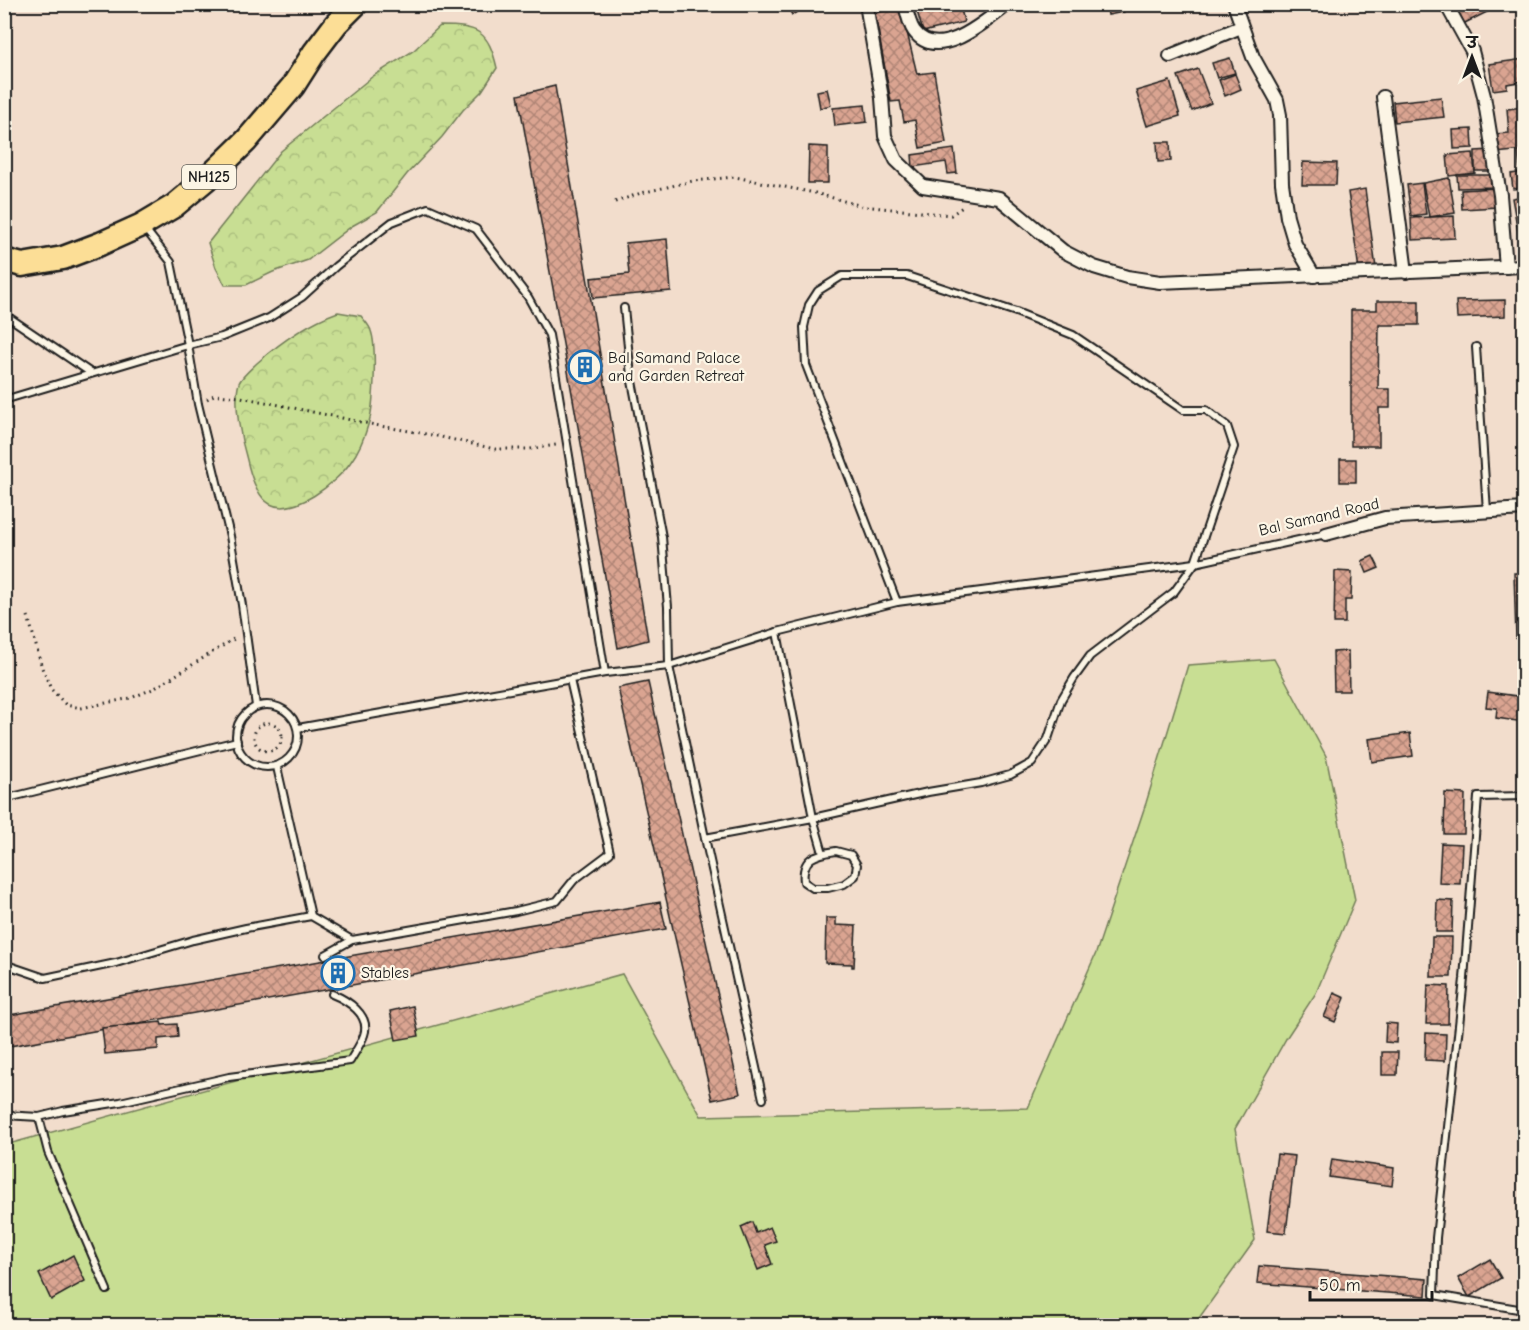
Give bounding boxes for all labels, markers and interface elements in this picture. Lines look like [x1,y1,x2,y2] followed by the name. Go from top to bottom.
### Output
[1442,27,1502,87] north arrow
[1465,34,1479,52] text: उ
[182,165,236,189] road number: NH125
[567,349,603,385] building icon: Bal Samand Palace and Garden Retreat
[608,349,744,385] place label: Bal Samand Palace and Garden Retreat
[1257,494,1381,540] street label: Bal Samand Road
[320,955,356,991] building icon: Stables
[361,964,409,982] place label: Stables
[1310,1264,1432,1302] scale bar
[1319,1275,1361,1296] text: 50 m

